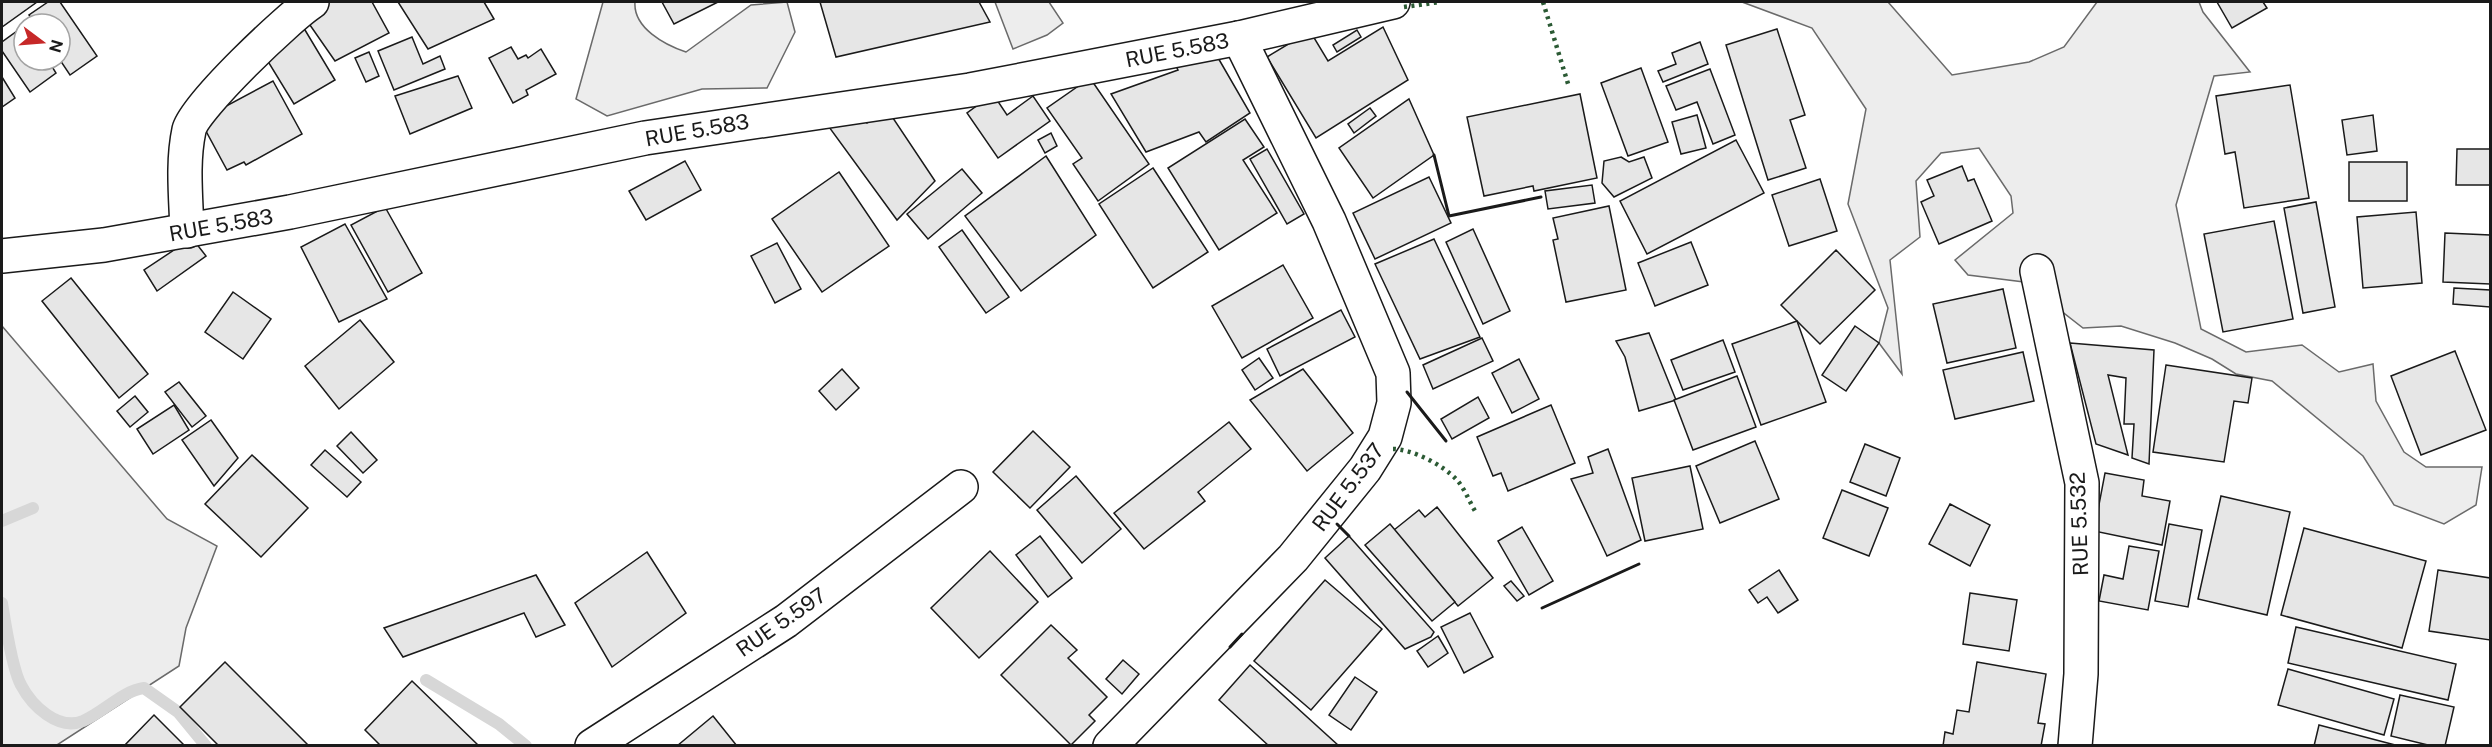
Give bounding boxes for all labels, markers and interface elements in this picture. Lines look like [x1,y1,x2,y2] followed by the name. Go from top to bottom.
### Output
[12,12,72,72] north arrow
[1123,28,1231,72] street label: RUE 5.583
[45,37,67,55] text: N
[643,109,751,151] street label: RUE 5.583
[167,204,275,246] street label: RUE 5.583
[1307,438,1389,536] street label: RUE 5.537
[2065,472,2093,576] street label: RUE 5.532
[731,582,831,662] street label: RUE 5.597

